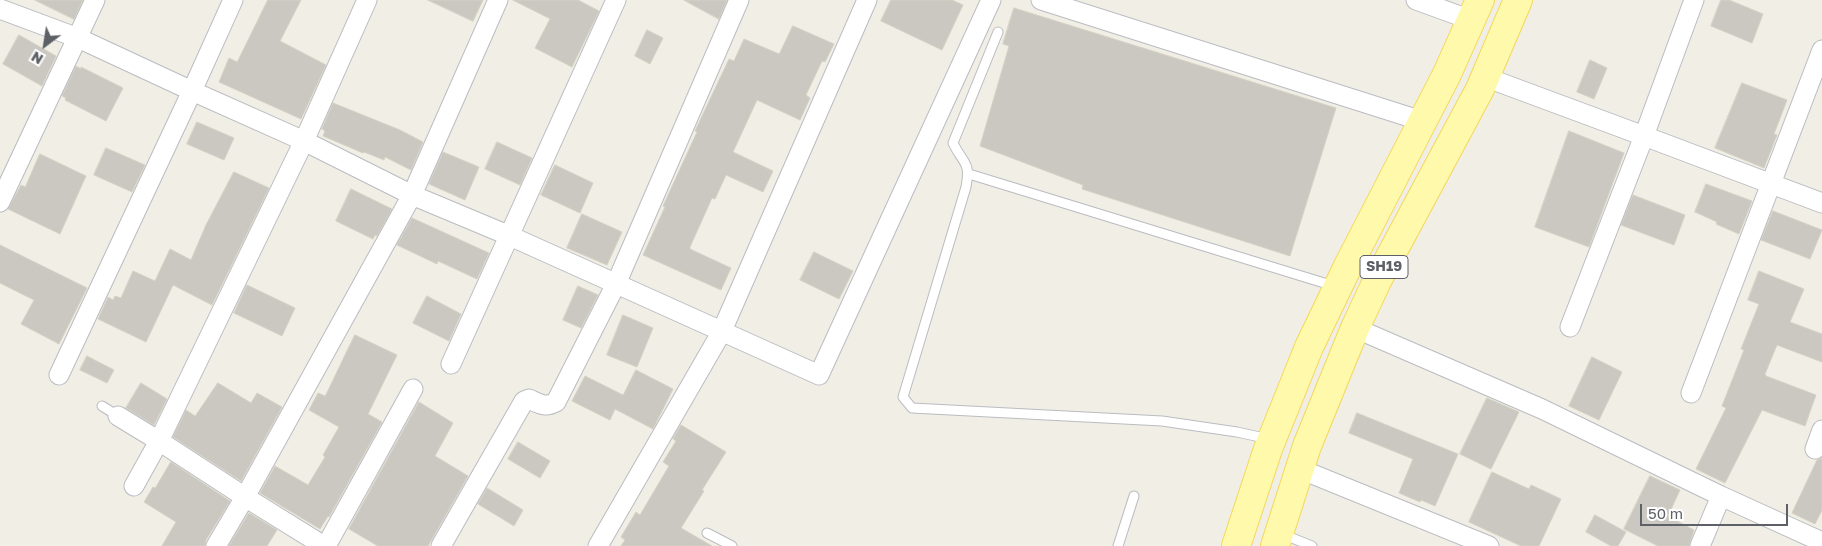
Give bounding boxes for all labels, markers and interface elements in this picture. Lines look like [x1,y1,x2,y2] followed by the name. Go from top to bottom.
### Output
[20,20,70,70] north arrow
[28,48,46,68] text: N
[1360,256,1408,278] road number: SH19
[1642,494,1790,526] scale bar
[1648,504,1683,522] text: 50 m

